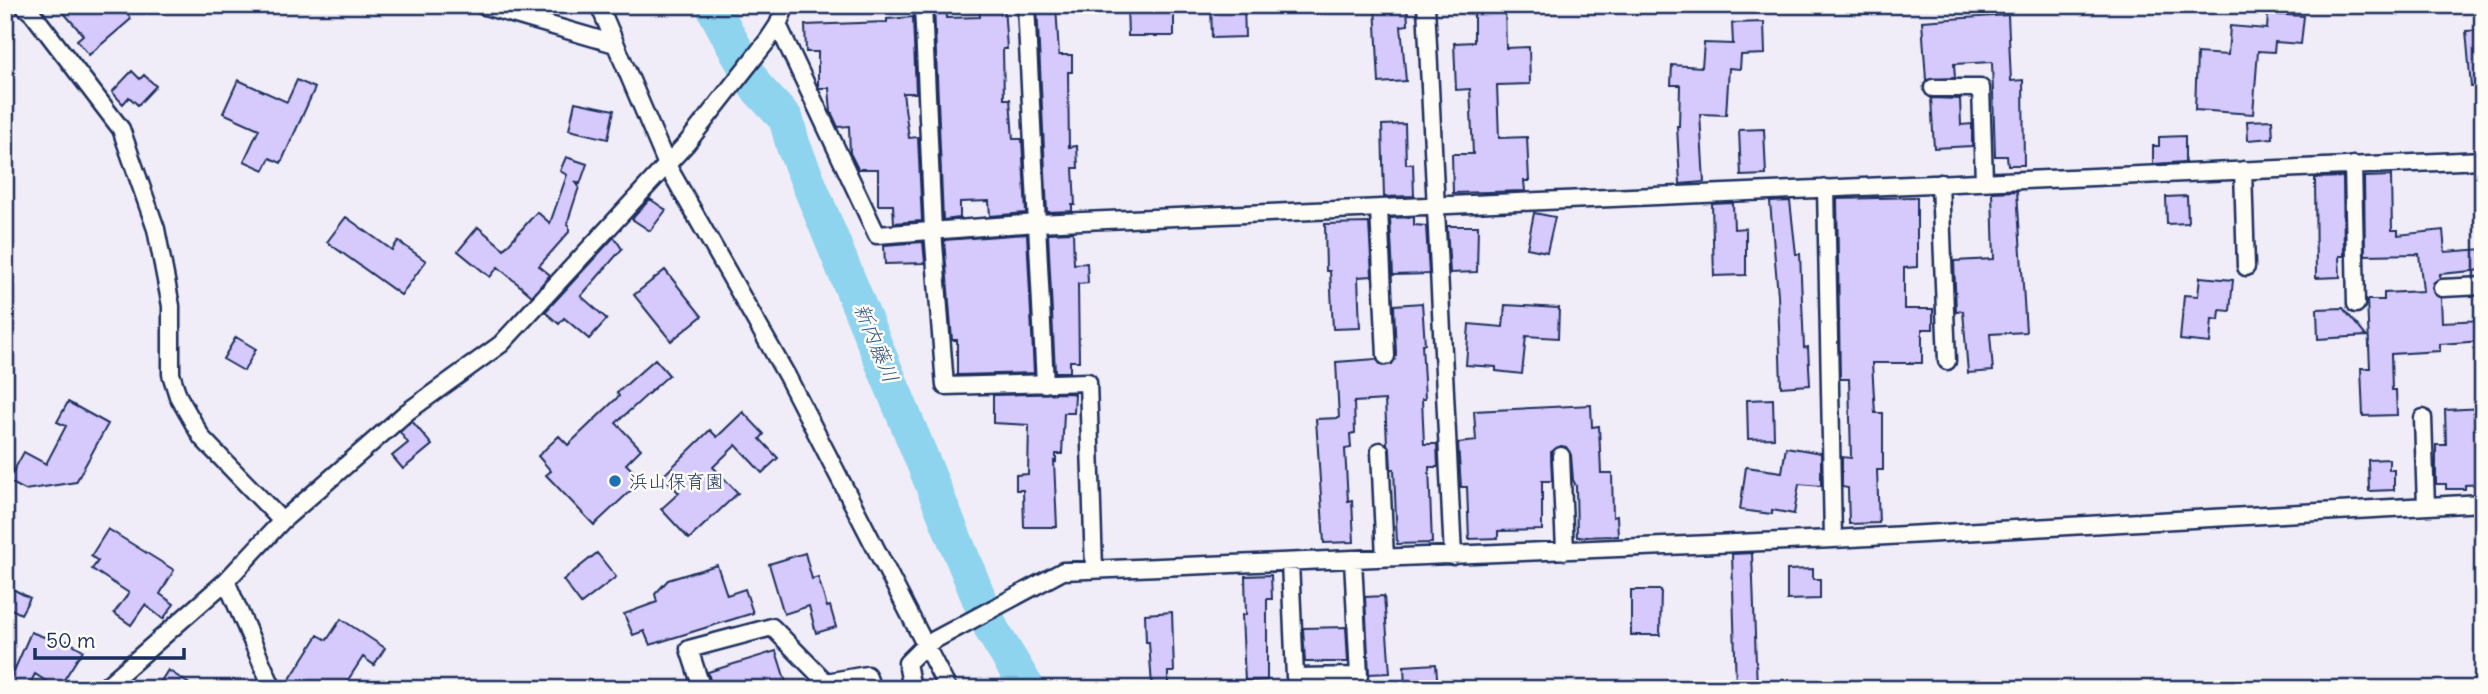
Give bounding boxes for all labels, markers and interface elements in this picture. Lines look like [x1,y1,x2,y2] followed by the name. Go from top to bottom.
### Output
[848,299,905,387] water label: 新内藤川
[629,469,724,493] place label: 浜山保育園
[607,473,623,489] marker: 浜山保育園
[35,617,184,661] scale bar
[46,627,95,654] text: 50 m

